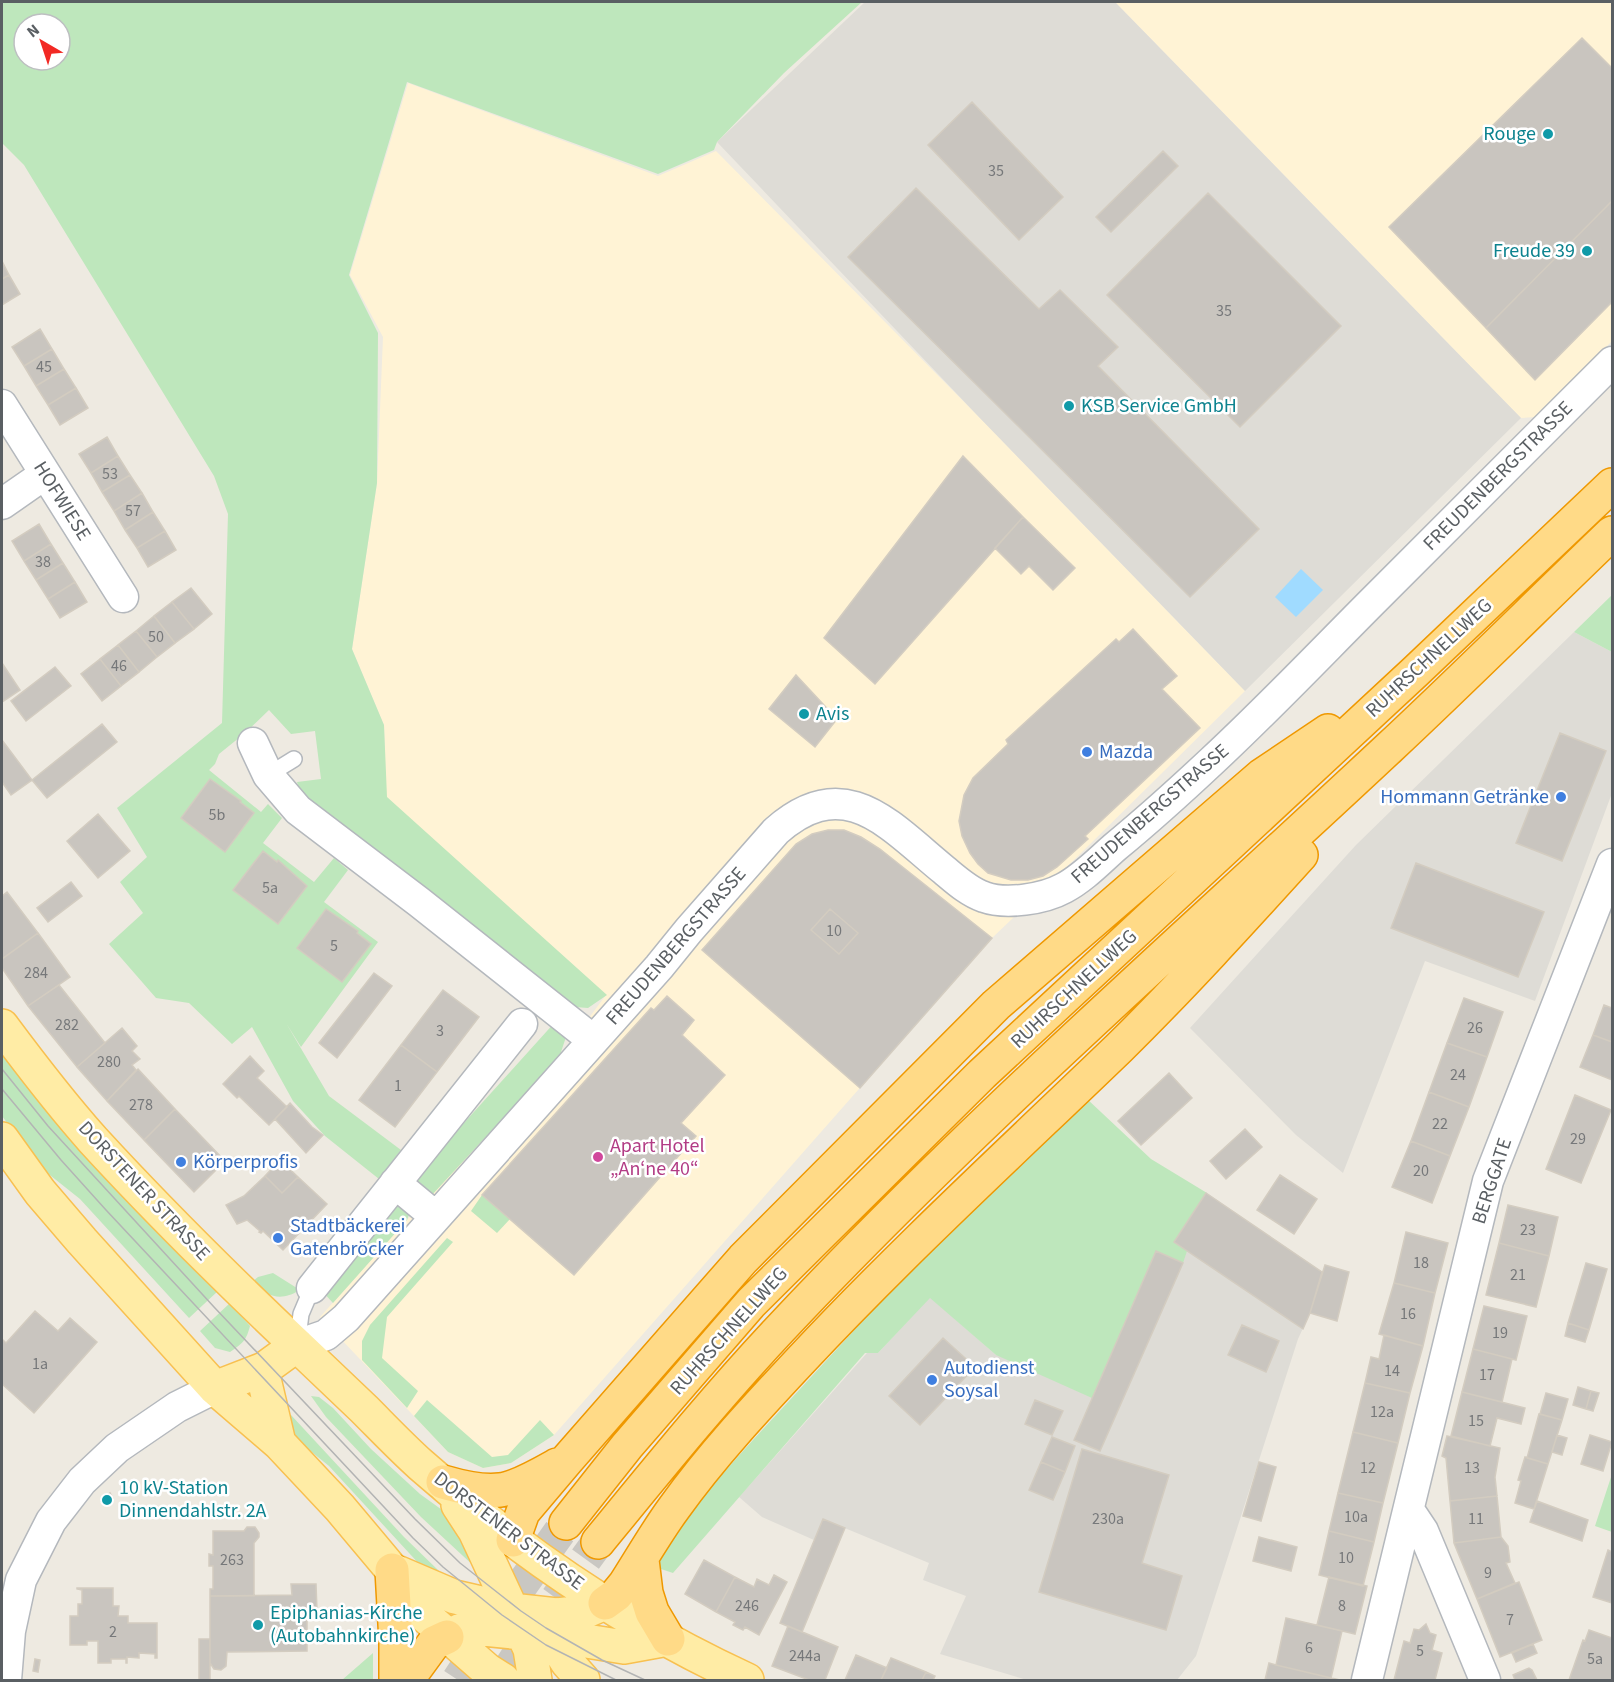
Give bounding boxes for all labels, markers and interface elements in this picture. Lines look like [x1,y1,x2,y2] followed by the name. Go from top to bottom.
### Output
[12,12,72,72] north arrow
[22,19,44,43] text: N
[1483,120,1536,148] place label: Rouge
[1541,127,1555,141] marker: Rouge
[988,160,1004,182] house number: 35
[1493,237,1575,265] place label: Freude 39
[1580,244,1594,258] marker: Freude 39
[1216,300,1232,322] house number: 35
[36,356,52,378] house number: 45
[1081,392,1237,420] place label: KSB Service GmbH
[1417,395,1579,557] street label: FREUDENBERGSTRASSE
[1062,399,1076,413] marker: KSB Service GmbH
[27,456,97,546] street label: HOFWIESE
[102,463,118,485] house number: 53
[125,500,141,522] house number: 57
[35,551,51,573] house number: 38
[1359,592,1499,724] street label: RUHRSCHNELLWEG
[148,626,164,648] house number: 50
[111,655,127,677] house number: 46
[816,700,849,728] place label: Avis
[797,707,811,721] marker: Avis
[1065,737,1235,891] street label: FREUDENBERGSTRASSE
[1099,738,1153,766] place label: Mazda
[1080,745,1094,759] marker: Mazda
[1380,783,1549,811] place label: Hommann Getränke
[1554,790,1568,804] marker: Hommann Getränke
[209,804,226,826] house number: 5b
[599,861,753,1031] street label: FREUDENBERGSTRASSE
[262,877,278,899] house number: 5a
[826,920,842,942] house number: 10
[1004,923,1144,1055] street label: RUHRSCHNELLWEG
[330,935,338,957] house number: 5
[24,962,48,984] house number: 284
[55,1014,79,1036] house number: 282
[1467,1017,1483,1039] house number: 26
[436,1020,444,1042] house number: 3
[97,1051,121,1073] house number: 280
[1450,1064,1466,1086] house number: 24
[394,1075,402,1097] house number: 1
[129,1094,153,1116] house number: 278
[1432,1113,1448,1135] house number: 22
[72,1115,216,1267] street label: DORSTENER STRASSE
[1570,1128,1586,1150] house number: 29
[610,1132,705,1183] place label: Apart Hotel „An‘ne 40“
[1465,1134,1519,1228] street label: BERGGATE
[193,1148,298,1176] place label: Körperprofis
[591,1150,605,1164] marker: Apart Hotel „An‘ne 40“
[174,1155,188,1169] marker: Körperprofis
[1413,1160,1429,1182] house number: 20
[290,1212,406,1263] place label: Stadtbäckerei Gatenbröcker
[1520,1219,1536,1241] house number: 23
[271,1231,285,1245] marker: Stadtbäckerei Gatenbröcker
[1413,1252,1429,1274] house number: 18
[664,1261,794,1401] street label: RUHRSCHNELLWEG
[1510,1264,1526,1286] house number: 21
[1400,1303,1416,1325] house number: 16
[1492,1322,1508,1344] house number: 19
[32,1353,48,1375] house number: 1a
[944,1354,1035,1405] place label: Autodienst Soysal
[1384,1360,1400,1382] house number: 14
[1479,1364,1495,1386] house number: 17
[925,1373,939,1387] marker: Autodienst Soysal
[1370,1401,1394,1423] house number: 12a
[1468,1410,1484,1432] house number: 15
[1360,1457,1376,1479] house number: 12
[1464,1457,1480,1479] house number: 13
[428,1465,590,1597] street label: DORSTENER STRASSE
[119,1474,267,1525] place label: 10 kV-Station Dinnendahlstr. 2A
[100,1493,114,1507] marker: 10 kV-Station Dinnendahlstr. 2A
[1344,1506,1368,1528] house number: 10a
[1092,1508,1124,1530] house number: 230a
[1468,1508,1484,1530] house number: 11
[1338,1547,1354,1569] house number: 10
[220,1549,244,1571] house number: 263
[1484,1562,1492,1584] house number: 9
[735,1595,759,1617] house number: 246
[1338,1595,1346,1617] house number: 8
[270,1599,423,1650] place label: Epiphanias-Kirche (Autobahnkirche)
[1506,1609,1514,1631] house number: 7
[251,1618,265,1632] marker: Epiphanias-Kirche (Autobahnkirche)
[109,1621,117,1643] house number: 2
[1305,1637,1313,1659] house number: 6
[1416,1640,1424,1662] house number: 5
[789,1645,821,1667] house number: 244a
[1587,1648,1603,1670] house number: 5a

